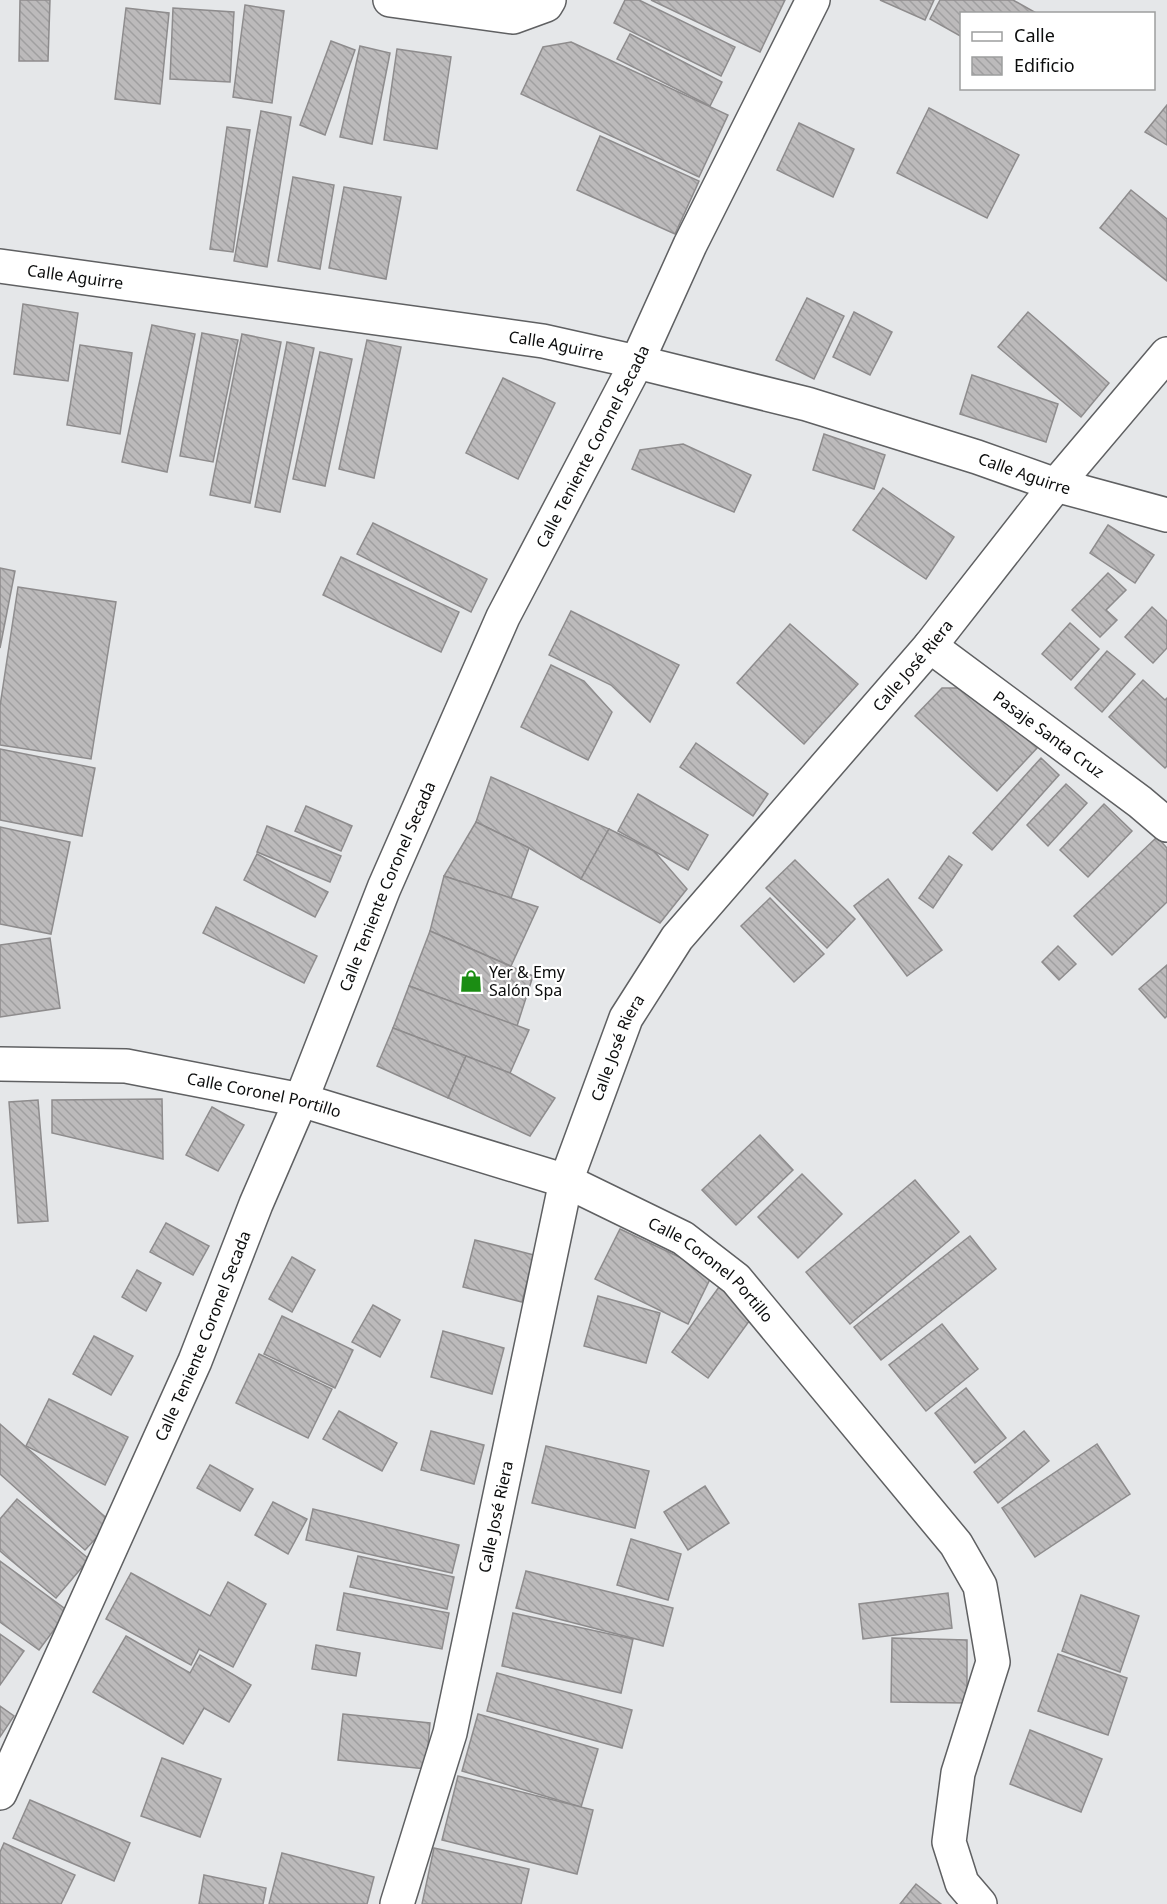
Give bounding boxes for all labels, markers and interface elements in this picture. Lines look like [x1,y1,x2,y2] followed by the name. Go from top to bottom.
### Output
[960,12,1155,90] legend
[1014,23,1055,47] text: Calle
[1014,53,1075,77] text: Edificio
[26,259,125,294] street label: Calle Aguirre
[507,325,606,365] street label: Calle Aguirre
[530,342,654,551] street label: Calle Teniente Coronel Secada
[975,447,1073,499] street label: Calle Aguirre
[867,615,958,716] street label: Calle José Riera
[989,686,1109,783] street label: Pasaje Santa Cruz
[334,778,440,995] street label: Calle Teniente Coronel Secada
[489,961,566,1001] place label: Yer & Emy Salón Spa
[458,968,484,994] shop icon: Yer & Emy Salón Spa
[585,990,649,1104] street label: Calle José Riera
[185,1067,344,1123] street label: Calle Coronel Portillo
[645,1212,778,1327] street label: Calle Coronel Portillo
[149,1228,256,1445] street label: Calle Teniente Coronel Secada
[473,1459,518,1575] street label: Calle José Riera

